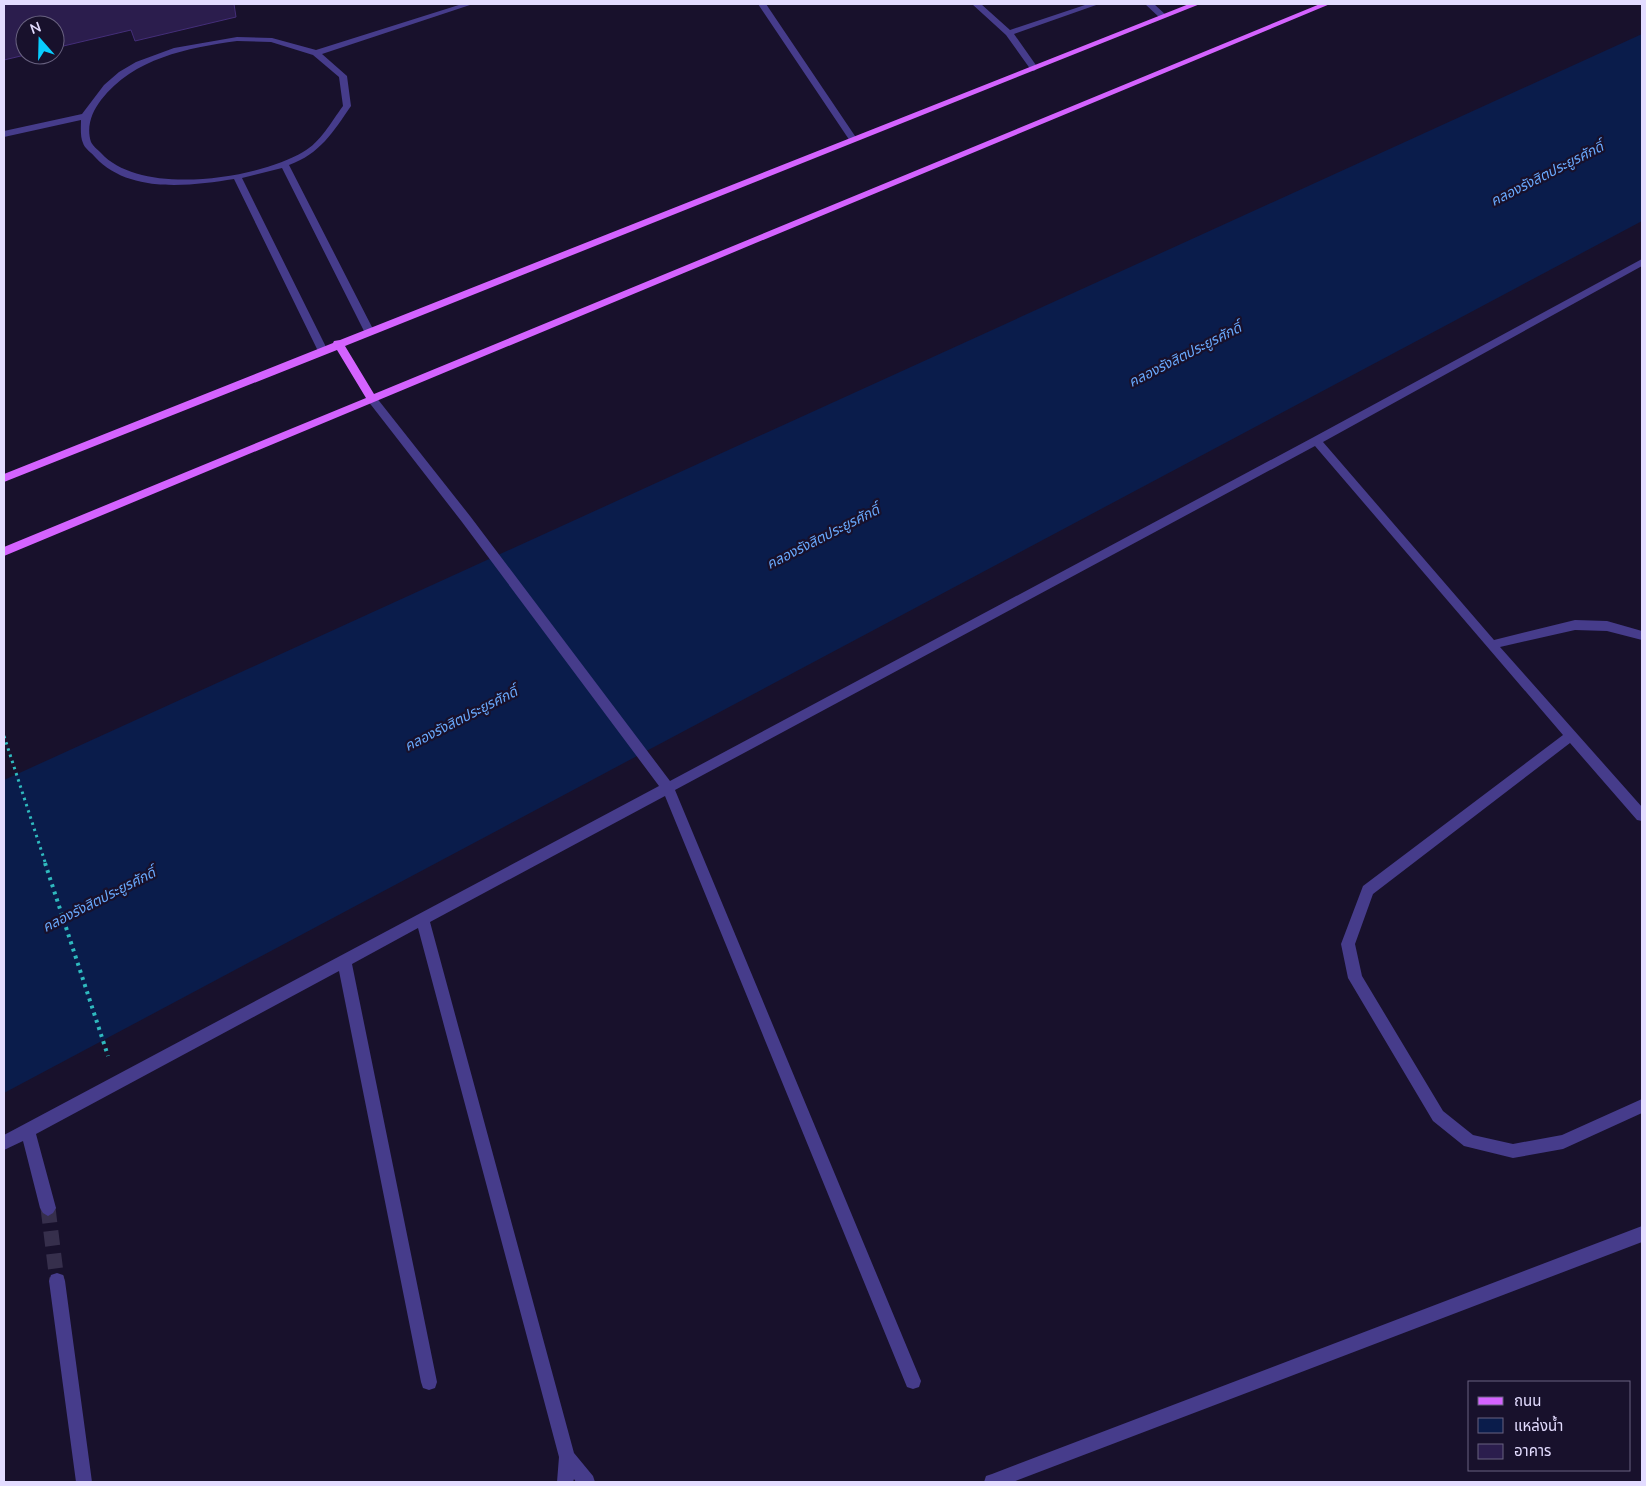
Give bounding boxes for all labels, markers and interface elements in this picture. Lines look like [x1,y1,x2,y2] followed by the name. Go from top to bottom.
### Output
[15,15,65,65] north arrow
[28,18,44,39] text: N
[1487,135,1610,211] water label: คลองรังสิตประยูรศักดิ์
[1125,316,1248,392] water label: คลองรังสิตประยูรศักดิ์
[763,498,886,574] water label: คลองรังสิตประยูรศักดิ์
[401,680,524,756] water label: คลองรังสิตประยูรศักดิ์
[39,861,162,937] water label: คลองรังสิตประยูรศักดิ์
[1468,1381,1631,1471] legend
[1514,1391,1541,1411] text: ถนน
[1514,1415,1563,1436] text: แหล่งน้ำ
[1514,1441,1551,1461] text: อาคาร

